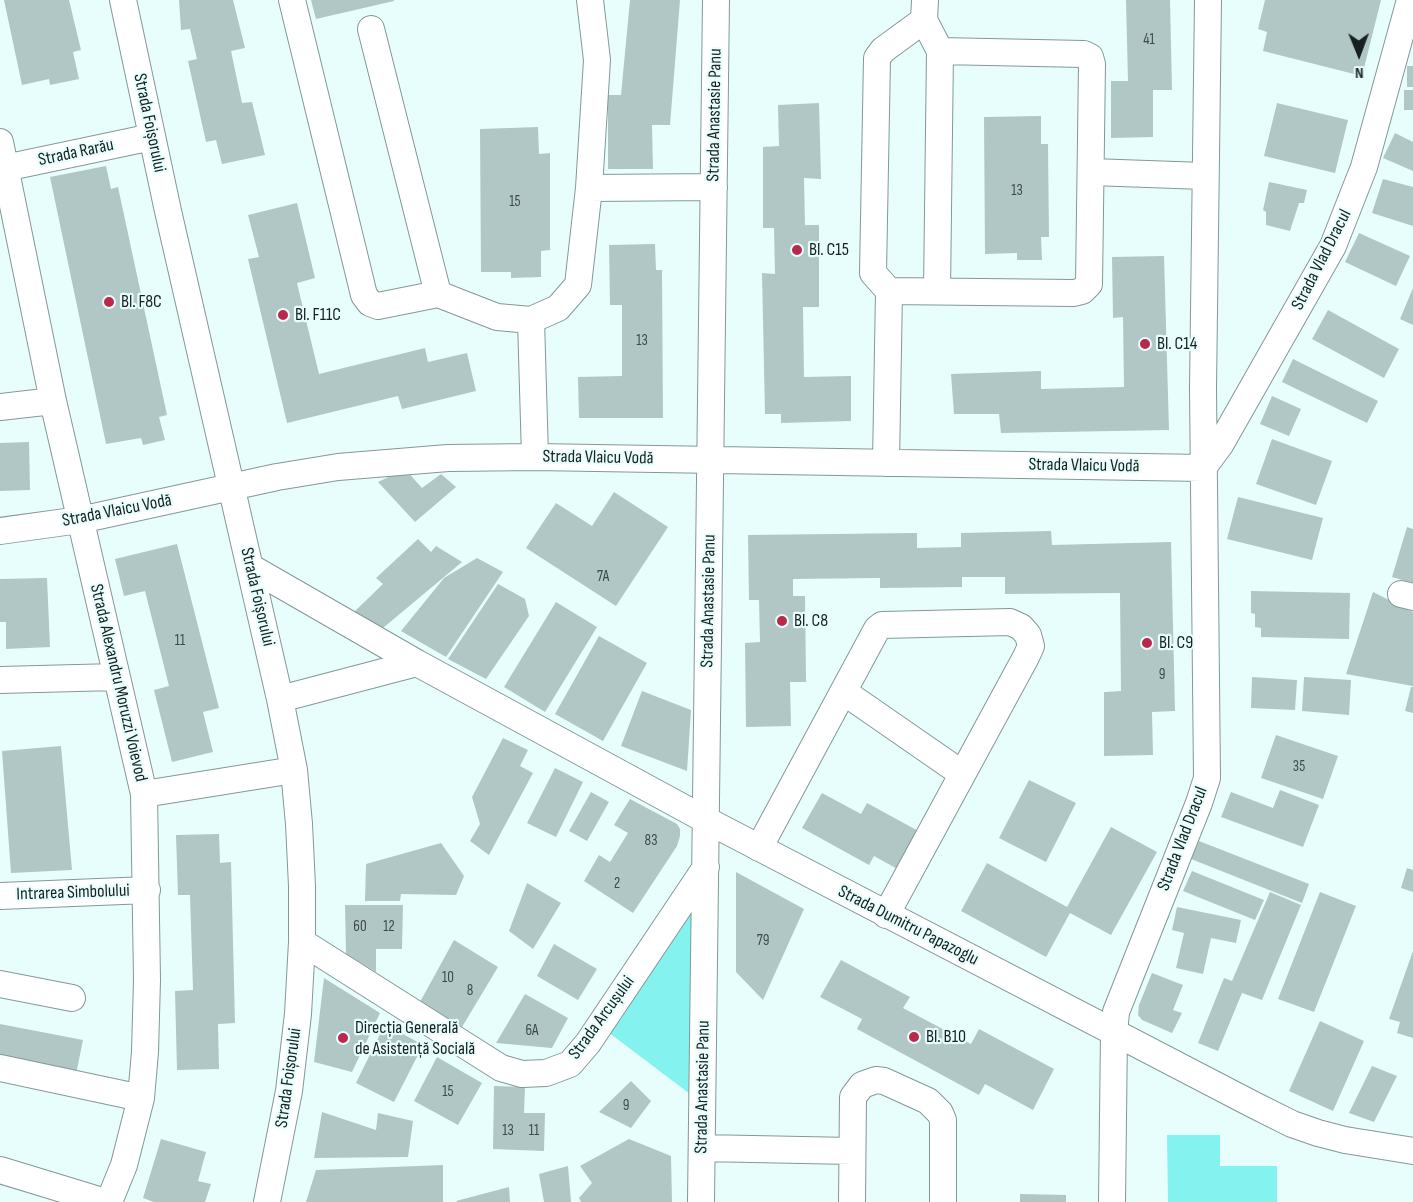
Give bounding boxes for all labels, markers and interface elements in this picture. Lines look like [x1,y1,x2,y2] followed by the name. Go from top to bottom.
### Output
[1329,24,1389,84] north arrow
[1143,31,1155,49] house number: 41
[703,48,727,182] street label: Strada Anastasie Panu
[1355,63,1364,82] text: N
[128,72,170,174] street label: Strada Foișorului
[36,134,116,172] street label: Strada Rarău
[1011,182,1023,200] house number: 13
[509,193,521,211] house number: 15
[1287,206,1357,314] street label: Strada Vlad Dracul
[809,239,849,261] place label: Bl. C15
[790,243,804,257] marker: Bl. C15
[121,291,162,313] place label: Bl. F8C
[102,295,116,309] marker: Bl. F8C
[295,304,341,326] place label: Bl. F11C
[276,308,290,322] marker: Bl. F11C
[636,332,648,350] house number: 13
[1157,333,1197,355] place label: Bl. C14
[1138,337,1152,351] marker: Bl. C14
[542,446,654,470] street label: Strada Vlaicu Vodă
[1028,454,1140,478] street label: Strada Vlaicu Vodă
[60,490,174,532] street label: Strada Vlaicu Vodă
[697,534,721,668] street label: Strada Anastasie Panu
[235,546,279,648] street label: Strada Foișorului
[597,568,609,586] house number: 7A
[85,582,151,784] street label: Strada Alexandru Moruzzi Voievod
[794,610,828,632] place label: Bl. C8
[775,614,789,628] marker: Bl. C8
[175,632,185,650] house number: 11
[1159,632,1193,654] place label: Bl. C9
[1140,636,1154,650] marker: Bl. C9
[1159,666,1165,684] house number: 9
[1293,758,1305,776] house number: 35
[1153,784,1213,894] street label: Strada Vlad Dracul
[645,832,657,850] house number: 83
[614,875,620,893] house number: 2
[16,880,130,906] street label: Intrarea Simbolului
[834,881,982,971] street label: Strada Dumitru Papazoglu
[353,918,367,936] house number: 60
[383,918,395,936] house number: 12
[757,932,769,950] house number: 79
[442,969,454,987] house number: 10
[564,972,640,1064] street label: Strada Arcușului
[467,982,473,1000] house number: 8
[355,1017,475,1060] place label: Direcția Generală de Asistență Socială
[691,1020,715,1154] street label: Strada Anastasie Panu
[526,1022,538,1040] house number: 6A
[926,1026,966,1048] place label: Bl. B10
[271,1027,307,1129] street label: Strada Foișorului
[907,1030,921,1044] marker: Bl. B10
[336,1031,350,1045] marker: Direcția Generală de Asistență Socială
[442,1083,454,1101] house number: 15
[623,1097,629,1115] house number: 9
[502,1122,514,1140] house number: 13
[529,1122,539,1140] house number: 11

